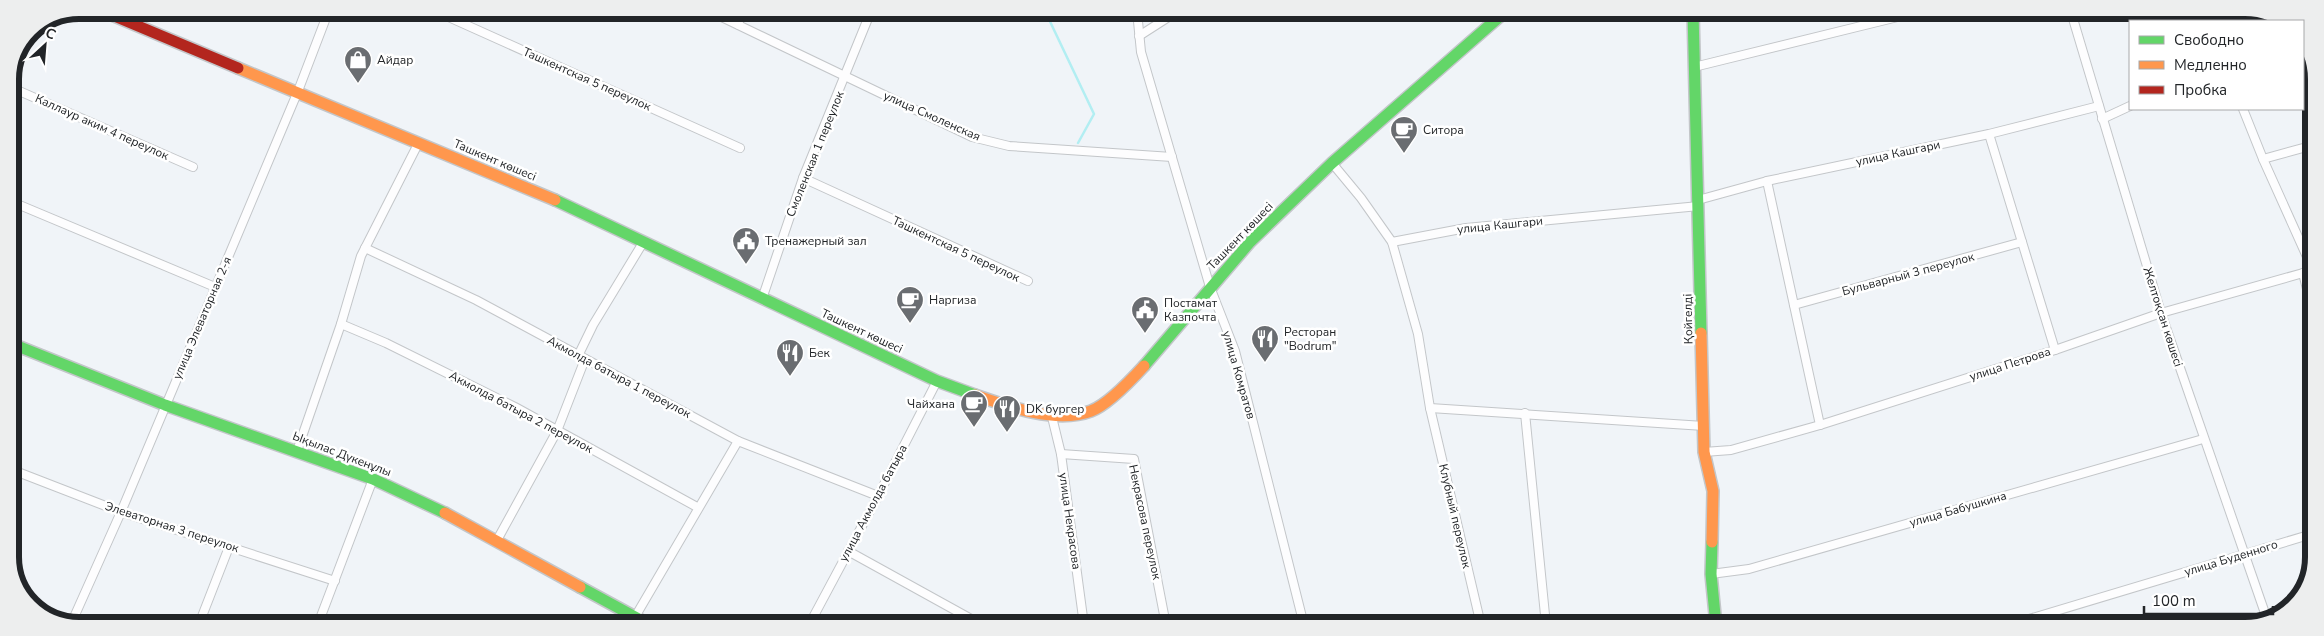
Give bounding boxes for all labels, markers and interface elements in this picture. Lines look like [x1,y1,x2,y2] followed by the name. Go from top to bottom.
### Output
[20,20,70,70] north arrow
[2129,20,2304,110] legend
[42,23,59,45] text: С
[2174,30,2244,50] text: Свободно
[520,43,654,115] street label: Ташкентская 5 переулок
[343,45,373,84] shop icon: Айдар
[377,52,413,68] place label: Айдар
[2174,55,2247,75] text: Медленно
[2174,80,2227,100] text: Пробка
[881,87,983,145] street label: улица Смоленская
[782,88,848,219] street label: Смоленская 1 переулок
[33,90,172,164] street label: Каллаур аким 4 переулок
[1389,115,1419,154] cafe icon: Ситора
[1423,122,1464,138] place label: Ситора
[451,135,539,185] street label: Ташкент көшесі
[1854,136,1942,170] street label: улица Кашгари
[1204,199,1277,273] street label: Ташкент көшесі
[890,212,1023,286] street label: Ташкентская 5 переулок
[1456,213,1544,237] street label: улица Кашгари
[731,226,761,265] public building icon: Тренажерный зал
[765,233,867,249] place label: Тренажерный зал
[1840,248,1977,299] street label: Бульварный 3 переулок
[169,254,235,382] street label: улица Элеваторная 2-я
[2139,265,2187,369] street label: Желтоқсан көшесі
[895,285,925,324] cafe icon: Наргиза
[929,292,976,308] place label: Наргиза
[1680,294,1696,344] street label: Қойгелді
[1130,295,1160,334] public building icon: Постамат Казпочта
[1164,295,1218,325] place label: Постамат Казпочта
[819,305,906,357] street label: Ташкент көшесі
[1250,324,1280,363] restaurant icon: Ресторан "Bodrum"
[1284,324,1336,354] place label: Ресторан "Bodrum"
[1219,329,1259,421] street label: улица Комратов
[544,332,694,422] street label: Акмолда батыра 1 переулок
[775,338,805,377] restaurant icon: Бек
[1967,343,2053,385] street label: улица Петрова
[809,345,830,361] place label: Бек
[446,367,596,457] street label: Акмолда батыра 2 переулок
[959,389,989,428] cafe icon: Чайхана
[992,394,1022,433] restaurant icon: DK бургер
[907,396,955,412] place label: Чайхана
[1026,401,1084,417] place label: DK бургер
[290,428,394,480] street label: Ықылас Дүкенұлы
[835,442,911,564] street label: улица Акмолда батыра
[1435,462,1475,570] street label: Клубный переулок
[1125,463,1165,582] street label: Некрасова переулок
[1055,472,1085,570] street label: улица Некрасова
[1908,487,2008,531] street label: улица Бабушкина
[103,498,242,556] street label: Элеваторная 3 переулок
[2182,536,2280,580] street label: улица Буденного
[2144,584,2273,616] scale bar
[2152,591,2196,611] text: 100 m

